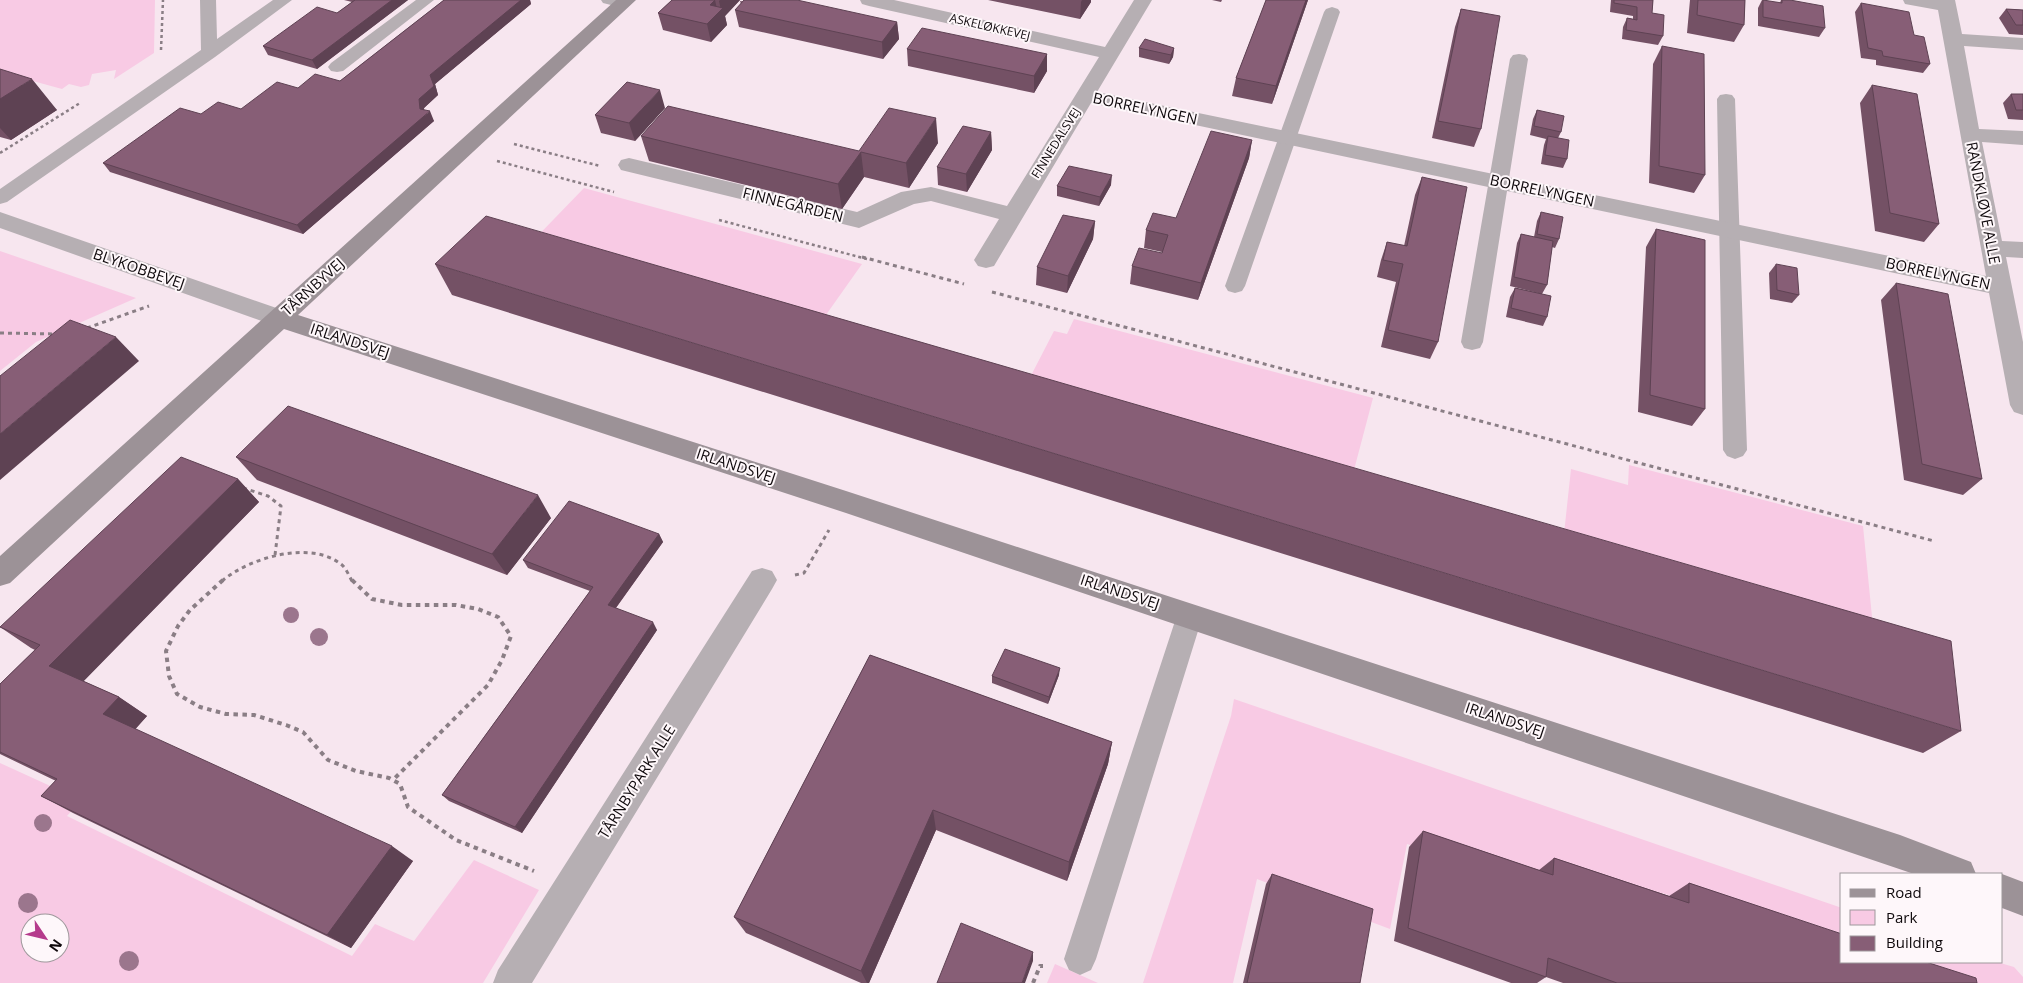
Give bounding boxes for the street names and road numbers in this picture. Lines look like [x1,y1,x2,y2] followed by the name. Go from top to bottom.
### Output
[948,9,1032,44] street label: ASKELØKKEVEJ
[1091,87,1199,129] street label: BORRELYNGEN
[1027,104,1084,181] street label: FINNEDALSVEJ
[1962,140,2006,266] street label: RANDKLØVE ALLE
[1488,169,1596,211] street label: BORRELYNGEN
[741,182,846,226] street label: FINNEGÅRDEN
[91,243,188,293] street label: BLYKOBBEVEJ
[1884,252,1992,294] street label: BORRELYNGEN
[277,253,348,320] street label: TÅRNBYVEJ
[308,318,393,362] street label: IRLANDSVEJ
[694,443,779,487] street label: IRLANDSVEJ
[1078,569,1163,613] street label: IRLANDSVEJ
[1463,697,1548,741] street label: IRLANDSVEJ
[593,721,679,842] street label: TÅRNBYPARK ALLE

